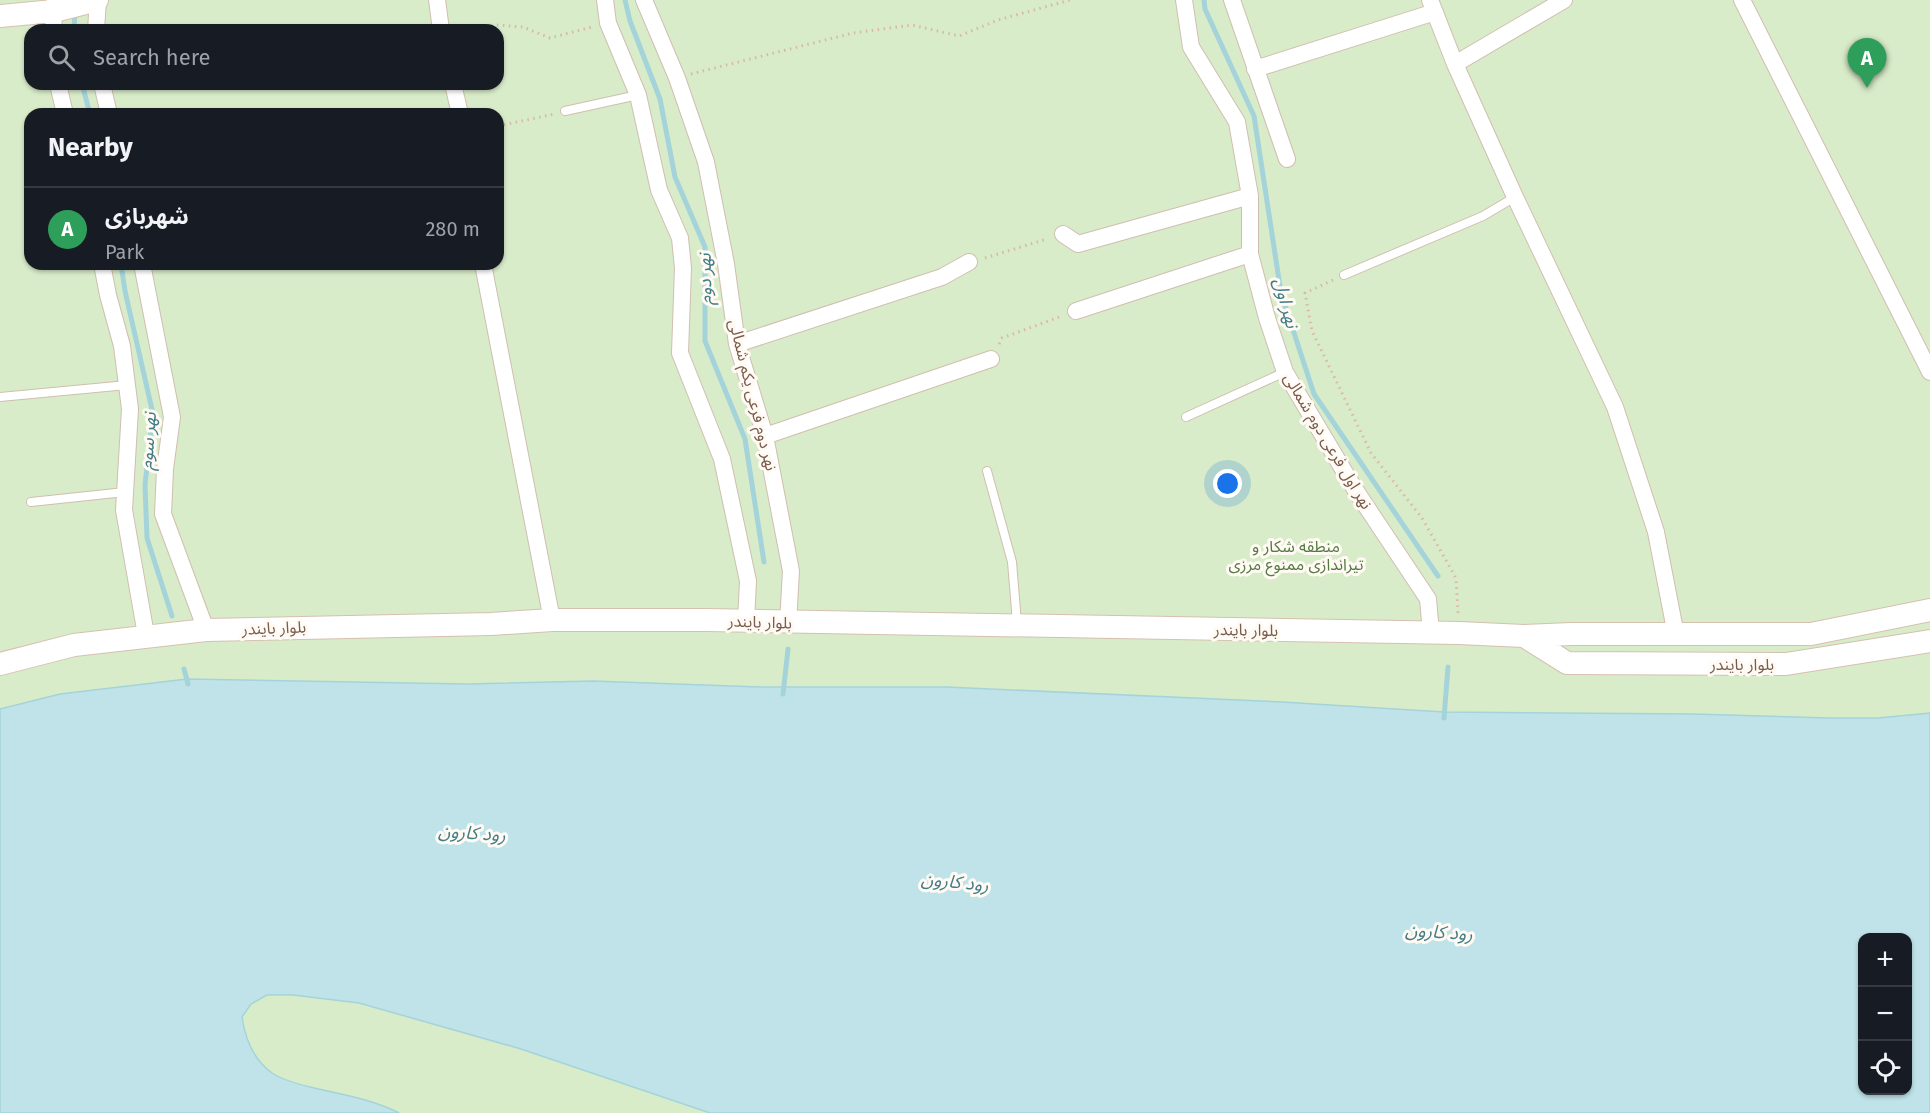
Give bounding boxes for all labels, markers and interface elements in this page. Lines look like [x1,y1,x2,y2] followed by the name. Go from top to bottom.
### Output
[24,24,504,90] search box
[1848,38,1886,88] pin: A
[45,41,78,74] icon: search
[93,44,211,71] text: Search here
[48,132,133,163] text: Nearby
[105,203,189,230] text: شهربازی
[62,217,73,241] text: A
[425,217,480,241] text: 280 m
[105,240,144,264] text: Park
[694,251,719,306] water label: نهر دوم
[1269,276,1304,332] water label: نهر اول
[722,317,781,473] street label: نهر دوم فرعی یکم شمالی
[1277,369,1376,514] street label: نهر اول فرعی دوم شمالی
[135,410,164,471] water label: نهر سوم
[1213,469,1242,498] your location
[1228,537,1364,577] park label: منطقه شکار و تیراندازی ممنوع مرزی
[727,611,792,633] street label: بلوار بایندر
[241,617,306,639] street label: بلوار بایندر
[1213,620,1278,640] street label: بلوار بایندر
[1709,655,1774,674] street label: بلوار بایندر
[438,820,507,846] water label: رود کارون
[920,868,990,897] water label: رود کارون
[1405,919,1474,945] water label: رود کارون
[1858,933,1912,1095] map controls
[1858,933,1912,987] button: +
[1858,987,1912,1041] button: −
[1858,1041,1912,1095] button: locate

